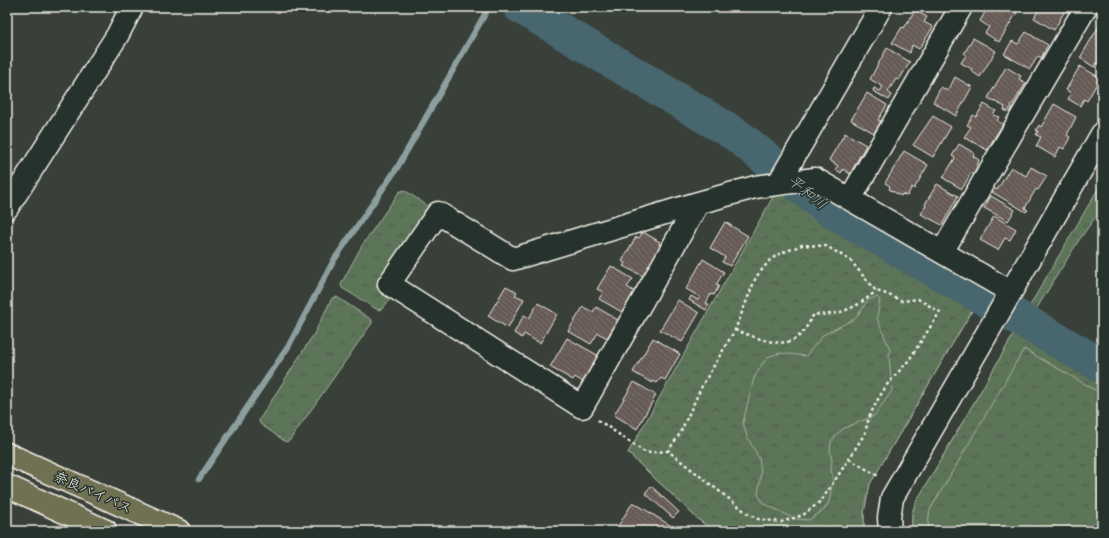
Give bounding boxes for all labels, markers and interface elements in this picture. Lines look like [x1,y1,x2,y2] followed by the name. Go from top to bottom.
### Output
[785,170,831,214] water label: 平和川
[51,467,135,517] street label: 奈良バイパス

